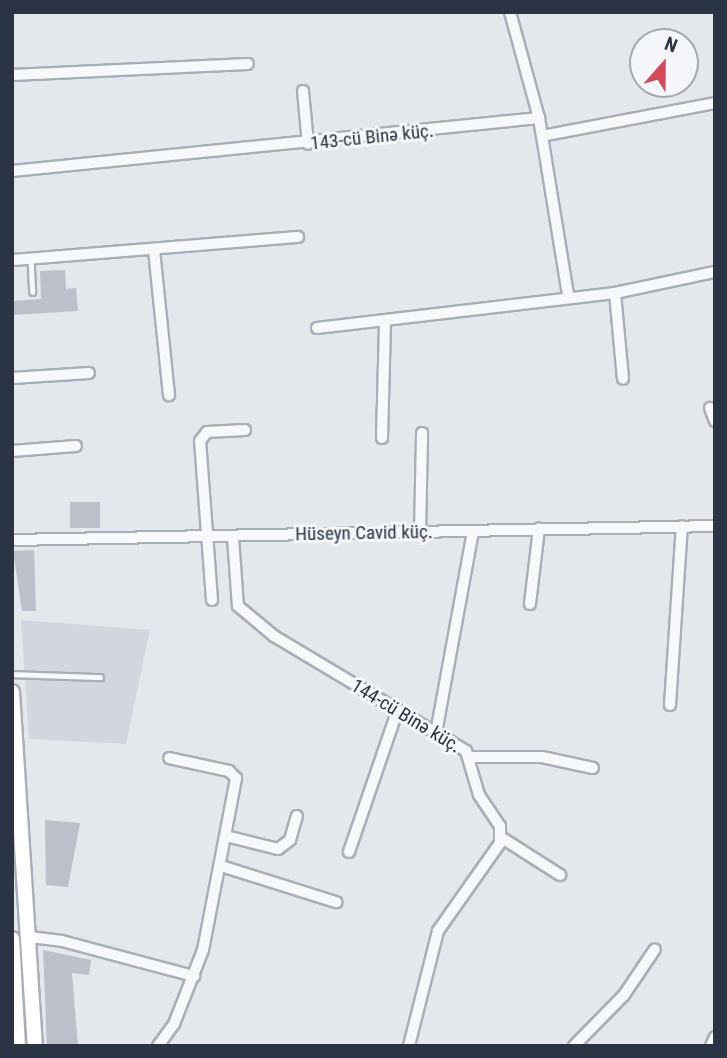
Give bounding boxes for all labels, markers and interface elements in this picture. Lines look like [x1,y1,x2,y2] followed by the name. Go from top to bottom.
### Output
[629,28,699,98] north arrow
[661,32,681,58] text: N
[309,119,435,155] street label: 143-cü Binə küç.
[295,520,433,546] street label: Hüseyn Cavid küç.
[347,674,465,758] street label: 144-cü Binə küç.

